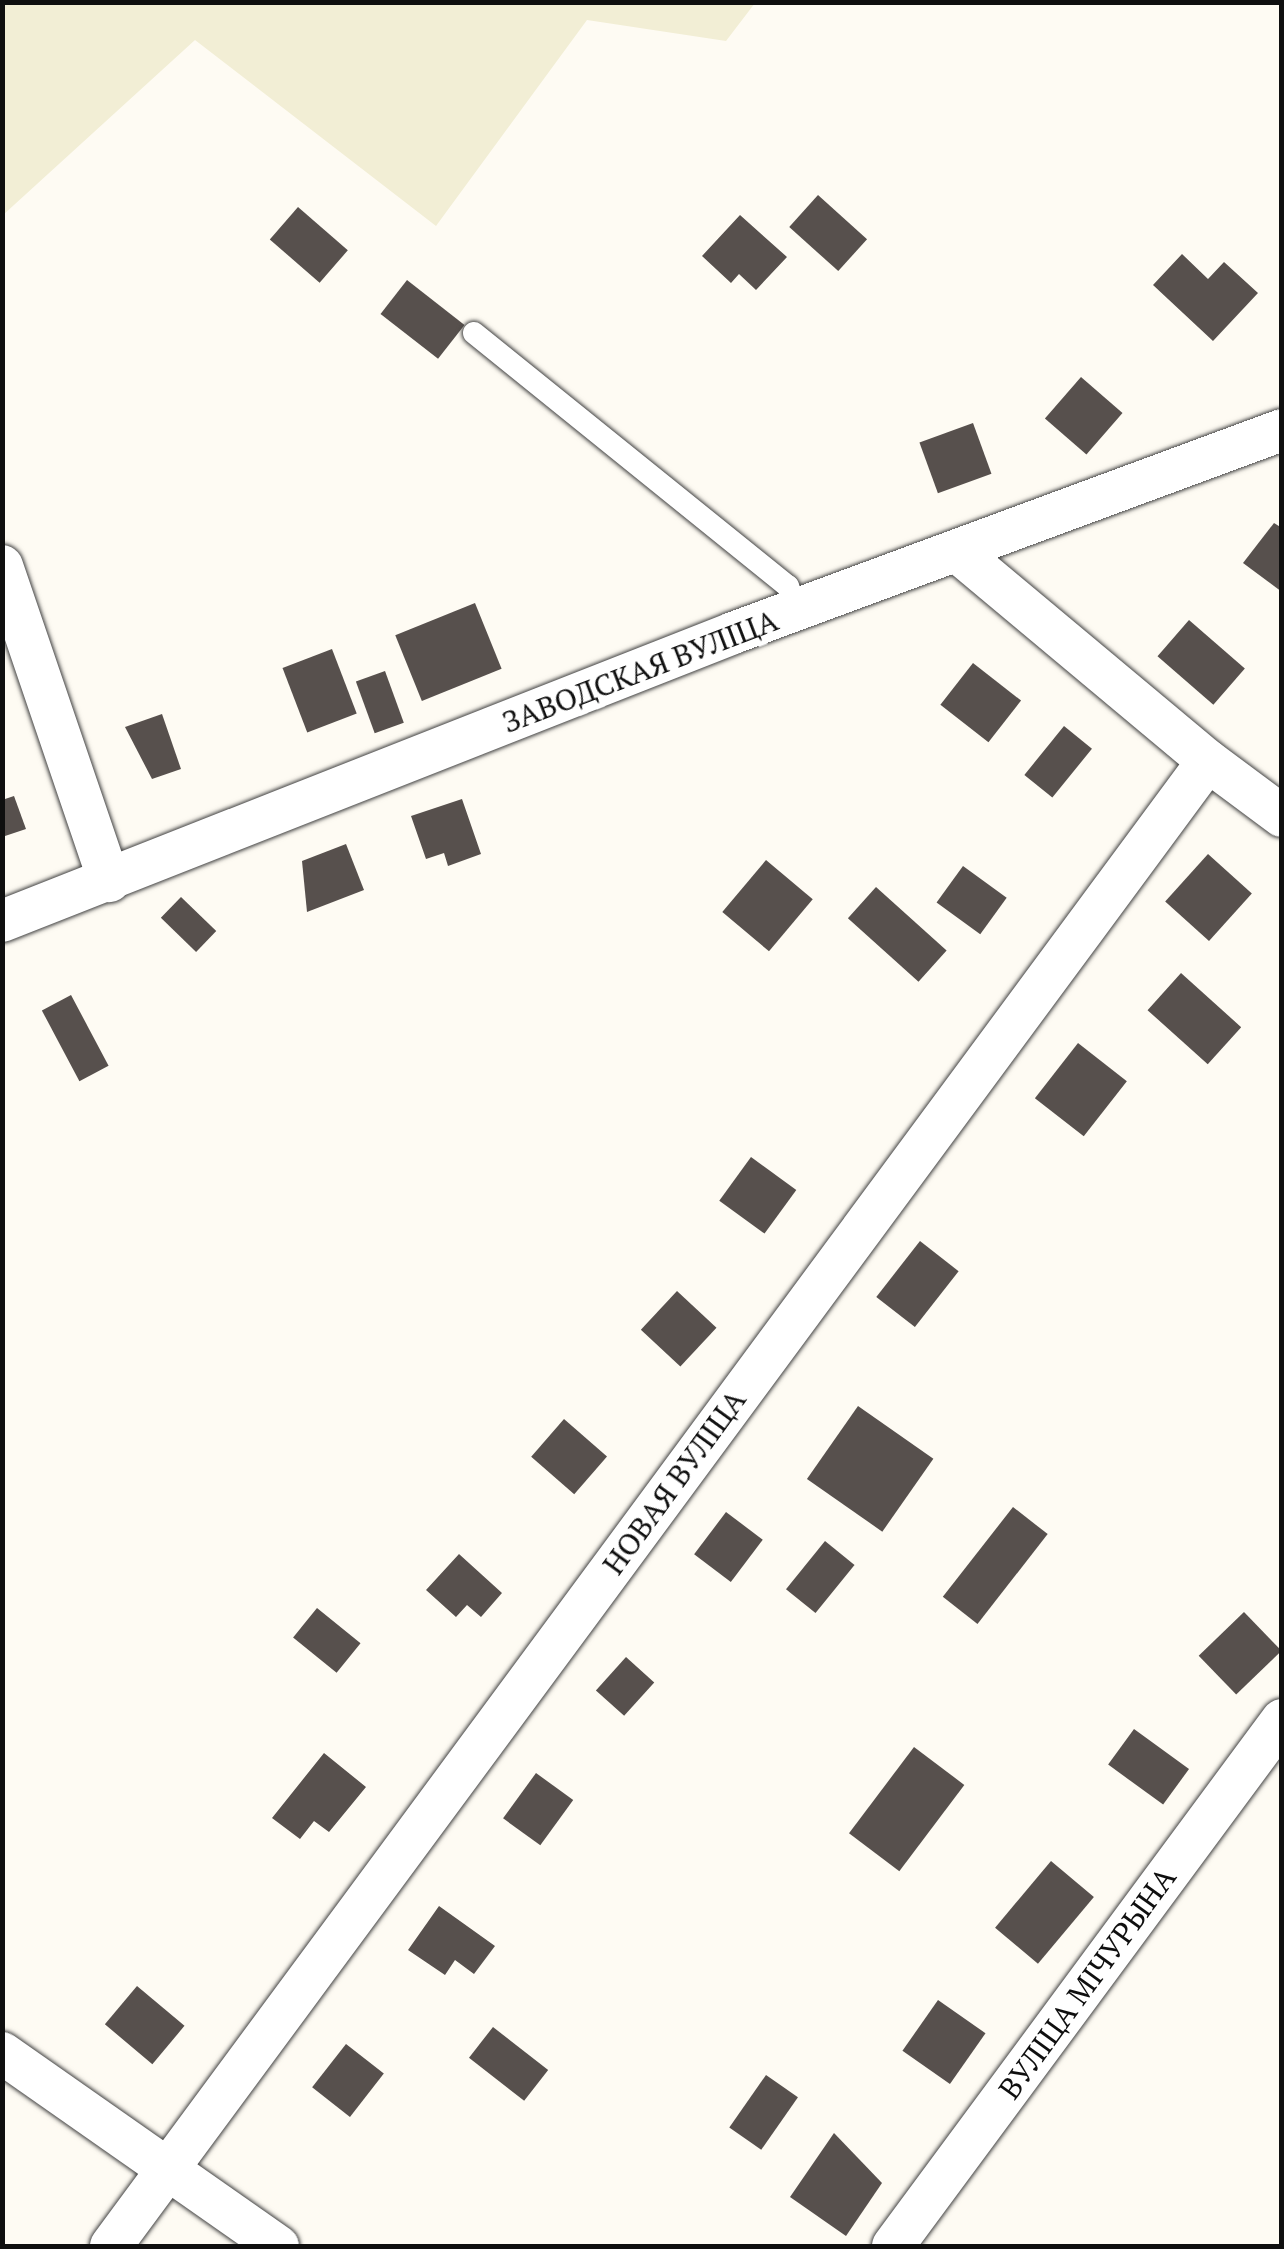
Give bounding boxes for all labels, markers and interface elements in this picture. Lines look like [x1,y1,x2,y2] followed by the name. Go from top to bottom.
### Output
[497,602,783,740] street label: ЗАВОДСКАЯ ВУЛІЦА
[595,1383,753,1581] street label: НОВАЯ ВУЛІЦА
[991,1860,1183,2106] street label: ВУЛІЦА МІЧУРЫНА

